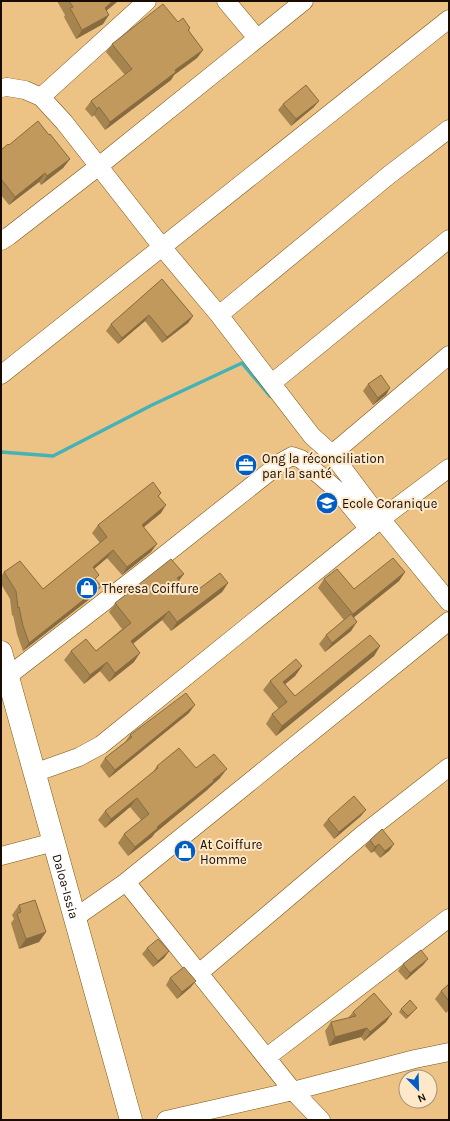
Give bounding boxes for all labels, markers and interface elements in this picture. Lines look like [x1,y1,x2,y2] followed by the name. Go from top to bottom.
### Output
[262,451,385,481] place label: Ong la réconciliation par la santé
[233,452,259,478] office icon: Ong la réconciliation par la santé
[314,490,340,516] school or university icon: Ecole Coranique
[342,496,438,512] place label: Ecole Coranique
[74,575,100,601] shop icon: Theresa Coiffure
[102,581,199,596] place label: Theresa Coiffure
[200,837,263,867] place label: At Coiffure Homme
[172,838,198,864] shop icon: At Coiffure Homme
[49,852,82,920] street label: Daloa-Issia
[398,1069,438,1109] north arrow
[416,1090,428,1105] text: N

